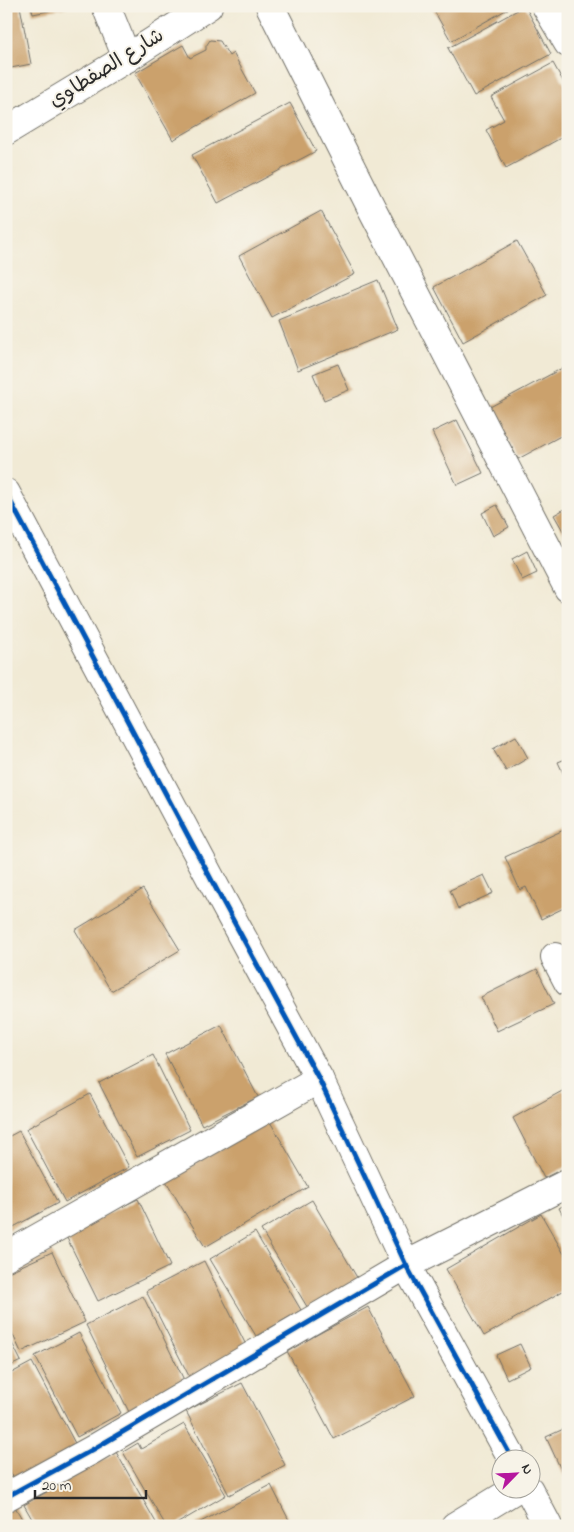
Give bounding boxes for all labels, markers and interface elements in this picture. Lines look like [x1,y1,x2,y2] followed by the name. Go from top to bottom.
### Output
[44,22,170,116] street label: شارع الصفطاوي
[492,1450,542,1500] north arrow
[515,1461,538,1478] text: N
[35,1467,146,1499] scale bar
[42,1475,72,1497] text: 20 m

